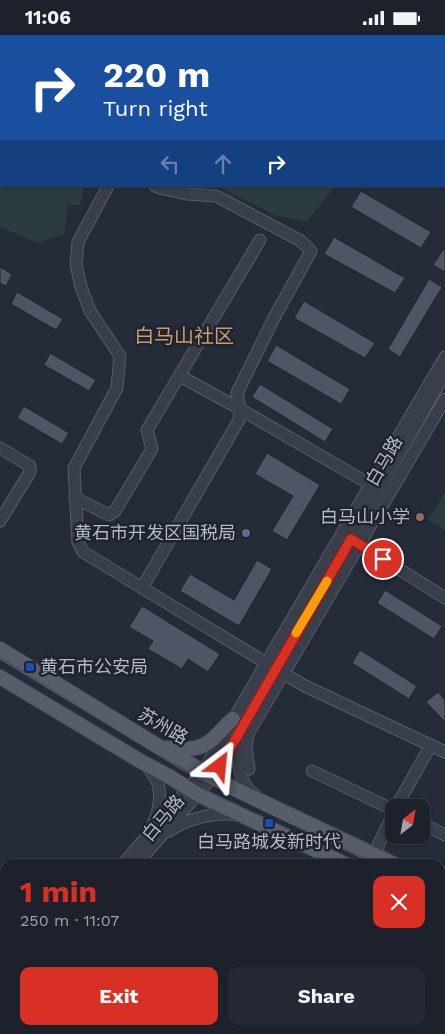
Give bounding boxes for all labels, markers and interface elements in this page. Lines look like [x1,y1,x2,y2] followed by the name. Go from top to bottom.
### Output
[25,6,71,29] text: 11:06
[103,54,210,96] text: 220 m
[20,55,85,120] icon: right
[103,96,208,121] text: Turn right
[156,150,184,178] icon: left
[209,150,237,178] icon: ahead
[262,150,290,178] icon: right
[134,324,234,348] district label: 白马山社区
[361,432,406,489] street label: 白马路
[320,506,410,527] place label: 白马山小学
[414,511,426,523] marker: 白马山小学
[74,522,236,543] place label: 黄石市开发区国税局
[240,527,252,539] marker: 黄石市开发区国税局
[362,538,404,580] pin
[369,545,397,573] icon: arrive
[40,656,148,677] place label: 黄石市公安局
[24,661,36,673] marker: 黄石市公安局
[135,703,192,748] street label: 苏州路
[193,739,245,791] position arrow
[137,790,188,845] street label: 白马路
[385,799,430,844] north arrow
[385,799,430,844] map controls
[263,817,275,829] marker: 白马路城发新时代
[197,831,341,852] place label: 白马路城发新时代
[20,874,97,909] text: 1 min
[373,876,425,928] button: close
[20,911,119,930] text: 250 m · 11:07
[20,967,218,1025] button: Exit
[228,967,425,1025] button: Share

